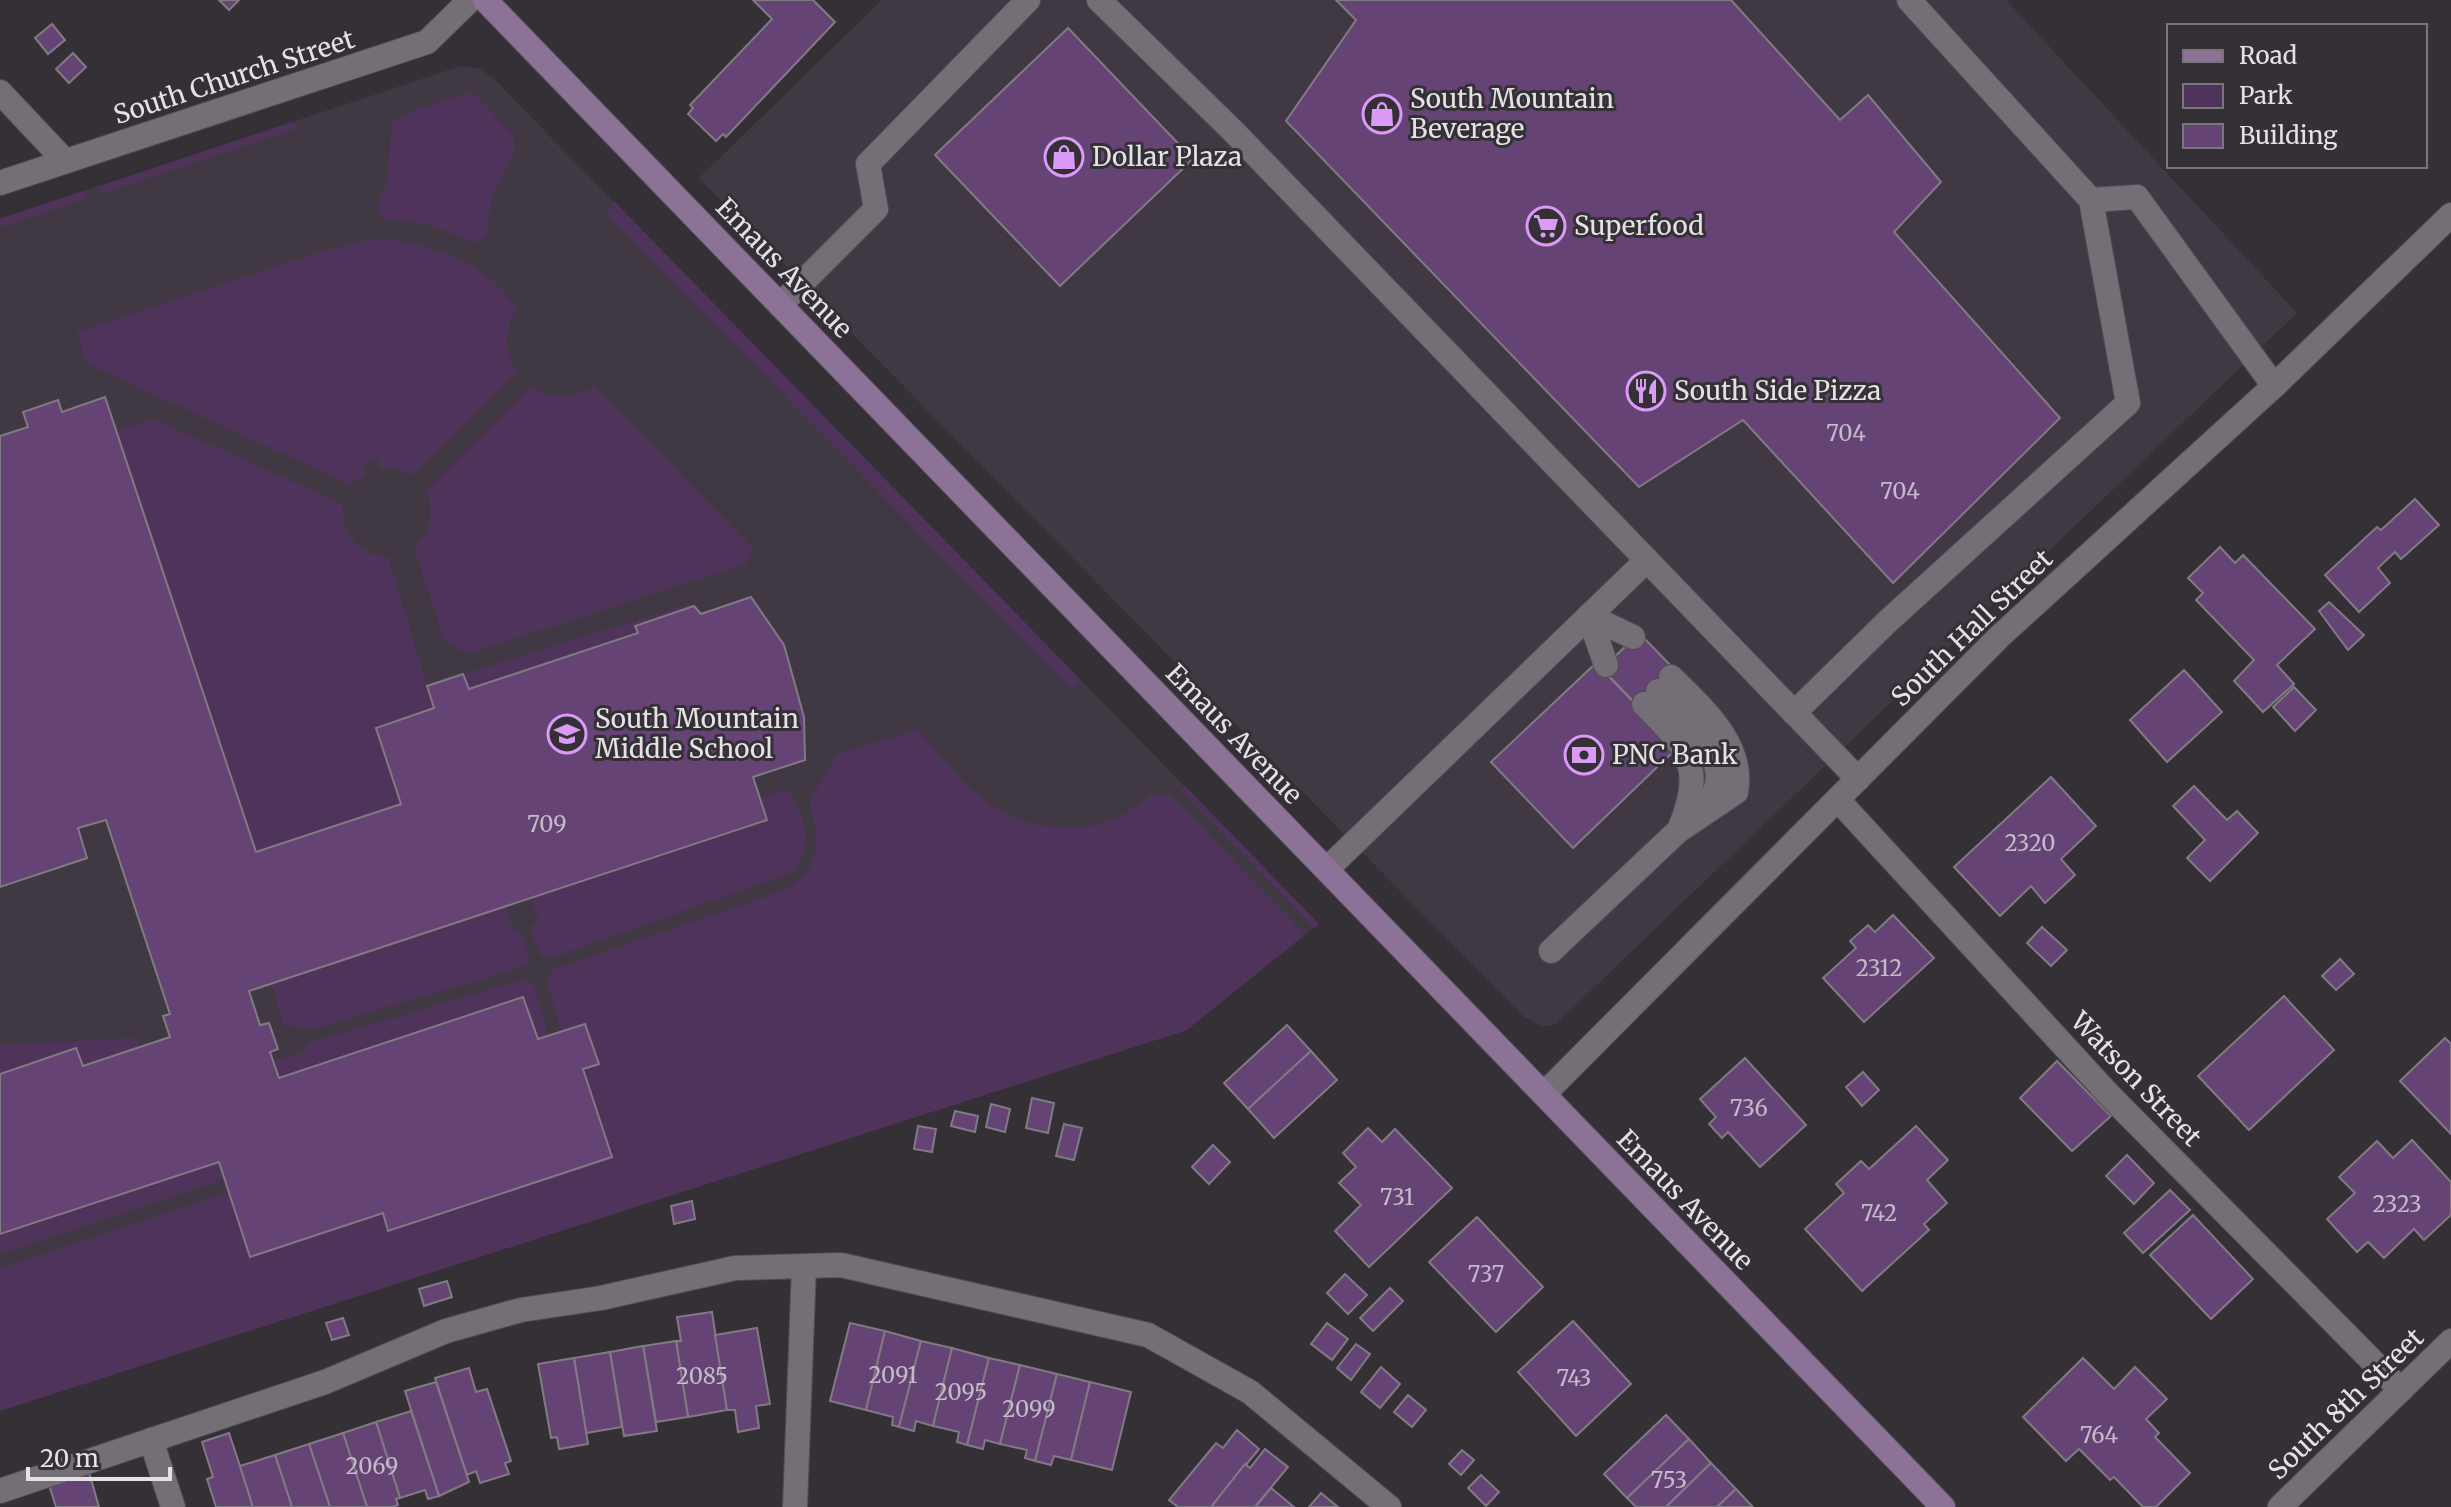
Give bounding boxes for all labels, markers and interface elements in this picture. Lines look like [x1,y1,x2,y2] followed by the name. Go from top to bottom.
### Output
[109,22,358,131] street label: South Church Street
[2167,24,2427,168] legend
[2239,40,2297,71] text: Road
[2239,80,2293,111] text: Park
[1410,82,1614,145] place label: South Mountain Beverage
[1361,93,1403,135] shop icon: South Mountain Beverage
[2239,120,2338,151] text: Building
[1043,136,1085,178] shop icon: Dollar Plaza
[1092,140,1242,173] place label: Dollar Plaza
[709,191,860,345] street label: Emaus Avenue
[1525,205,1567,247] supermarket icon: Superfood
[1574,209,1704,242] place label: Superfood
[1625,370,1667,412] restaurant icon: South Side Pizza
[1674,374,1881,407] place label: South Side Pizza
[1826,419,1866,447] house number: 704
[1880,477,1920,505] house number: 704
[1884,542,2059,713] street label: South Hall Street
[1159,657,1310,811] street label: Emaus Avenue
[595,702,799,765] place label: South Mountain Middle School
[546,713,588,755] school or university icon: South Mountain Middle School
[1563,734,1605,776] bank icon: PNC Bank
[1612,738,1738,771] place label: PNC Bank
[527,810,567,838] house number: 709
[2005,829,2055,857] house number: 2320
[1856,954,1902,982] house number: 2312
[2063,1004,2209,1153] street label: Watson Street
[1730,1094,1768,1122] house number: 736
[1610,1123,1761,1277] street label: Emaus Avenue
[1380,1183,1414,1211] house number: 731
[2372,1190,2422,1218] house number: 2323
[1861,1199,1897,1227] house number: 742
[1468,1260,1504,1288] house number: 737
[2261,1321,2430,1486] street label: South 8th Street
[868,1361,918,1389] house number: 2091
[676,1362,728,1390] house number: 2085
[1557,1364,1591,1392] house number: 743
[935,1378,987,1406] house number: 2095
[1002,1395,1056,1423] house number: 2099
[2080,1421,2119,1449] house number: 764
[28,1431,170,1481] scale bar
[40,1443,99,1474] text: 20 m
[346,1452,398,1480] house number: 2069
[1651,1466,1687,1494] house number: 753

